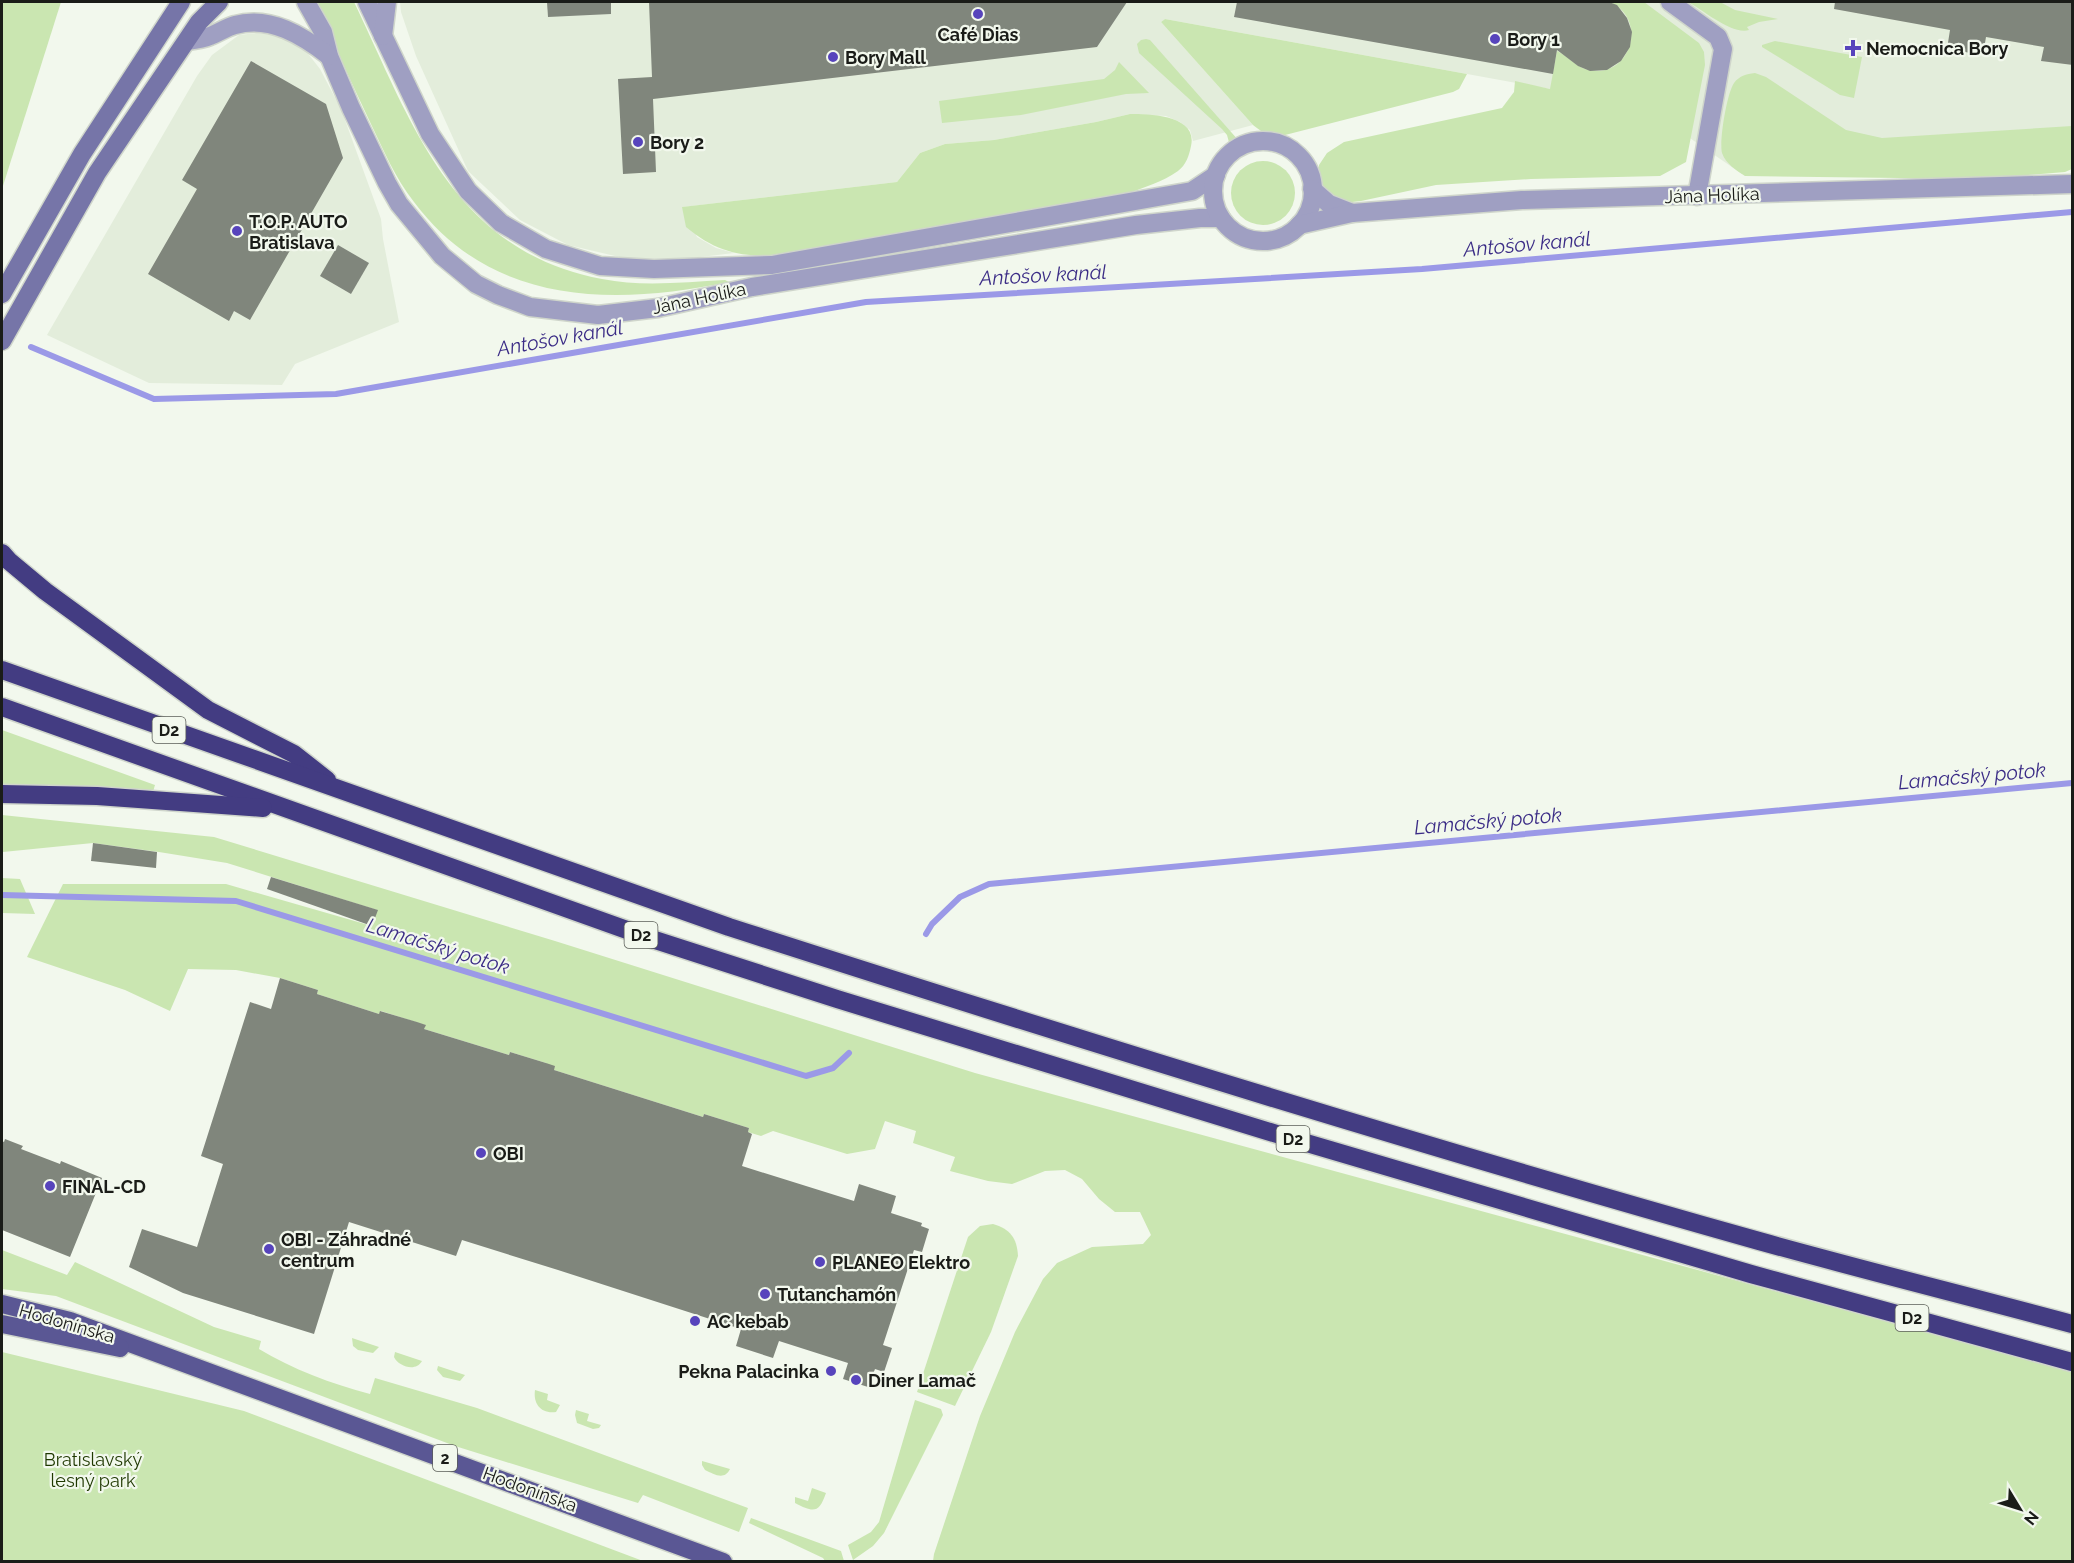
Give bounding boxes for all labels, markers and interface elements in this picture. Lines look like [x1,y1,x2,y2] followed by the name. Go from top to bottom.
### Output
[971,7,985,21] marker: Café Dias
[938,24,1019,45] place label: Café Dias
[1507,29,1560,50] place label: Bory 1
[1488,32,1502,46] marker: Bory 1
[1866,38,2009,59] place label: Nemocnica Bory
[1844,39,1862,57] marker: Nemocnica Bory
[845,47,926,68] place label: Bory Mall
[826,50,840,64] marker: Bory Mall
[650,132,704,153] place label: Bory 2
[631,135,645,149] marker: Bory 2
[1664,183,1760,207] street label: Jána Holíka
[249,211,348,253] place label: T.O.P. AUTO Bratislava
[230,224,244,238] marker: T.O.P. AUTO Bratislava
[1461,226,1592,262] water label: Antošov kanál
[978,260,1107,290] water label: Antošov kanál
[650,278,748,318] street label: Jána Holíka
[494,315,625,361] water label: Antošov kanál
[152,717,186,743] road number: D2
[1897,758,2047,794] water label: Lamačský potok
[1413,803,1563,839] water label: Lamačský potok
[364,913,513,979] water label: Lamačský potok
[624,922,658,948] road number: D2
[1276,1126,1310,1152] road number: D2
[493,1143,524,1164] place label: OBI
[474,1146,488,1160] marker: OBI
[62,1176,146,1197] place label: FINAL-CD
[43,1179,57,1193] marker: FINAL-CD
[281,1229,411,1271] place label: OBI - Záhradné centrum
[262,1242,276,1256] marker: OBI - Záhradné centrum
[832,1252,970,1273] place label: PLANEO Elektro
[813,1255,827,1269] marker: PLANEO Elektro
[777,1284,896,1305] place label: Tutanchamón
[758,1287,772,1301] marker: Tutanchamón
[17,1299,117,1347] street label: Hodonínska
[1896,1305,1928,1331] road number: D2
[707,1311,789,1332] place label: AC kebab
[688,1314,702,1328] marker: AC kebab
[678,1361,819,1382] place label: Pekna Palacinka
[824,1364,838,1378] marker: Pekna Palacinka
[868,1370,976,1391] place label: Diner Lamač
[849,1373,863,1387] marker: Diner Lamač
[433,1445,457,1471] road number: 2
[44,1449,142,1491] park label: Bratislavský lesný park
[480,1462,580,1516] street label: Hodonínska
[1990,1479,2050,1539] north arrow
[2020,1507,2043,1529] text: N

